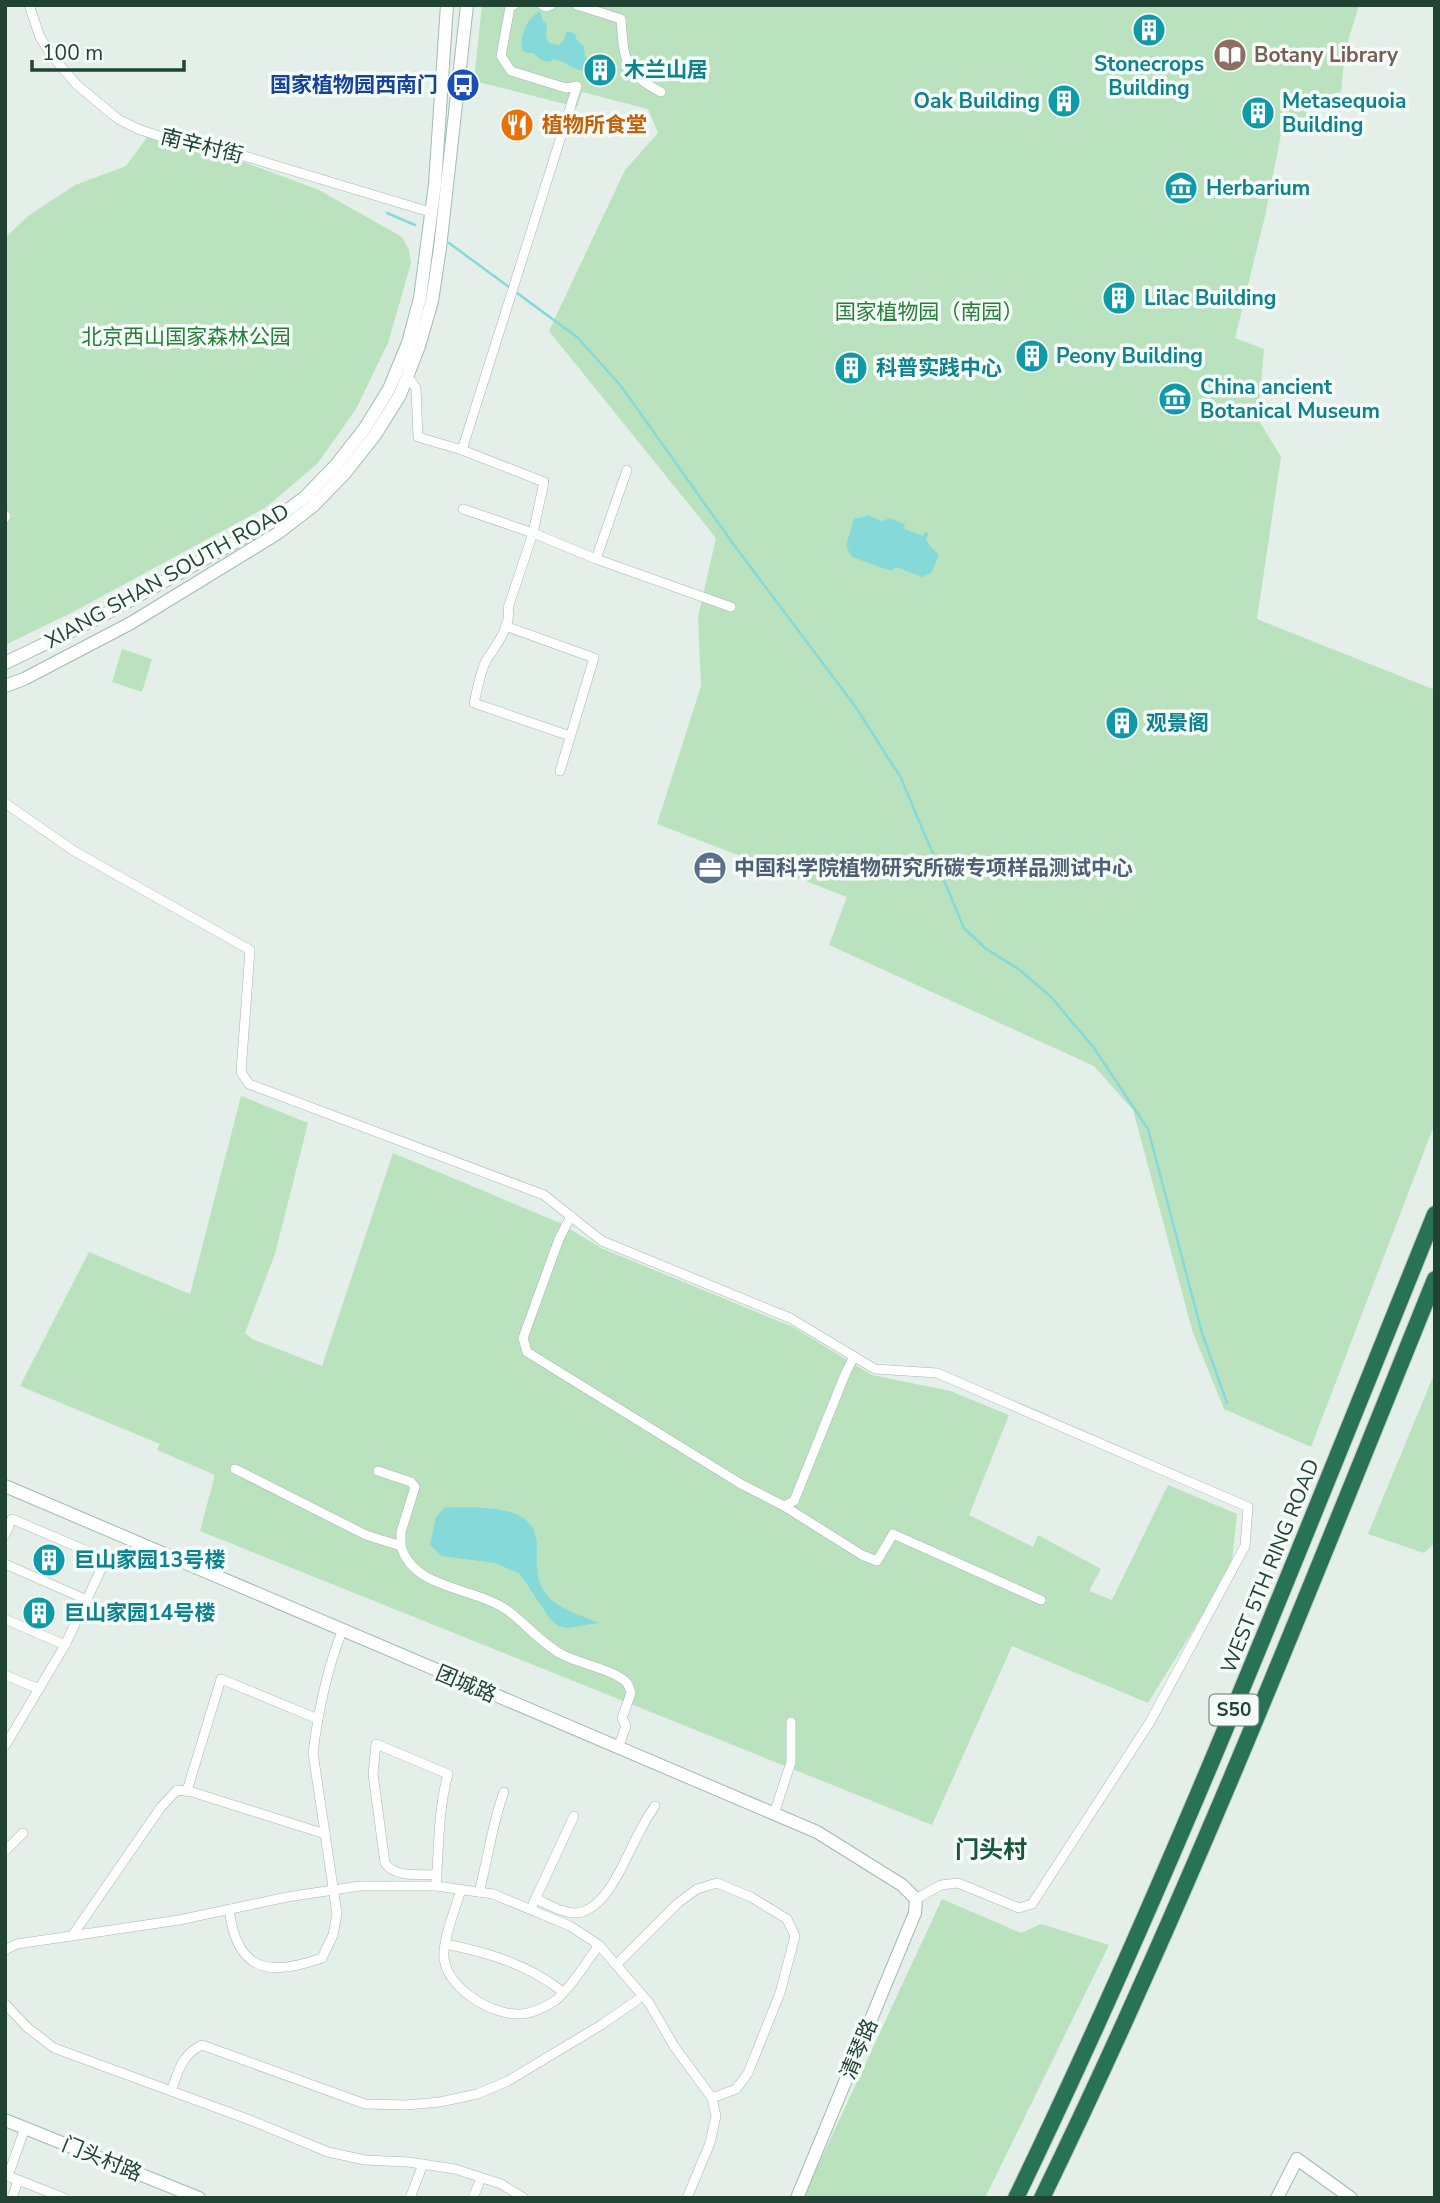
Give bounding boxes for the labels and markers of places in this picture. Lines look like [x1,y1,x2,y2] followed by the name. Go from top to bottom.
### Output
[1130,11,1168,49] building icon: Stonecrops Building
[1211,36,1249,74] library icon: Botany Library
[1254,41,1399,69] place label: Botany Library
[1094,50,1204,102] place label: Stonecrops Building
[581,51,619,89] building icon: 木兰山居
[624,56,708,84] place label: 木兰山居
[444,66,482,104] bus stop icon: 国家植物园西南门
[270,71,438,99] place label: 国家植物园西南门
[1045,82,1083,120] building icon: Oak Building
[914,87,1040,115] place label: Oak Building
[1282,87,1406,139] place label: Metasequoia Building
[1239,94,1277,132] building icon: Metasequoia Building
[498,106,536,144] restaurant icon: 植物所食堂
[542,111,647,139] place label: 植物所食堂
[1162,169,1200,207] museum icon: Herbarium
[1206,174,1310,202] place label: Herbarium
[1100,279,1138,317] building icon: Lilac Building
[1144,284,1276,312] place label: Lilac Building
[1013,337,1051,375] building icon: Peony Building
[1056,342,1203,370] place label: Peony Building
[832,349,870,387] building icon: 科普实践中心
[876,354,1002,382] place label: 科普实践中心
[1200,373,1380,425] place label: China ancient Botanical Museum
[1156,380,1194,418] museum icon: China ancient Botanical Museum
[1103,704,1141,742] building icon: 观景阁
[1146,709,1209,737] place label: 观景阁
[691,849,729,887] office icon: 中国科学院植物研究所碳专项样品测试中心
[734,854,1133,882] place label: 中国科学院植物研究所碳专项样品测试中心
[30,1541,68,1579] building icon: 巨山家园13号楼
[74,1546,225,1574] place label: 巨山家园13号楼
[20,1594,58,1632] building icon: 巨山家园14号楼
[64,1599,215,1627] place label: 巨山家园14号楼

